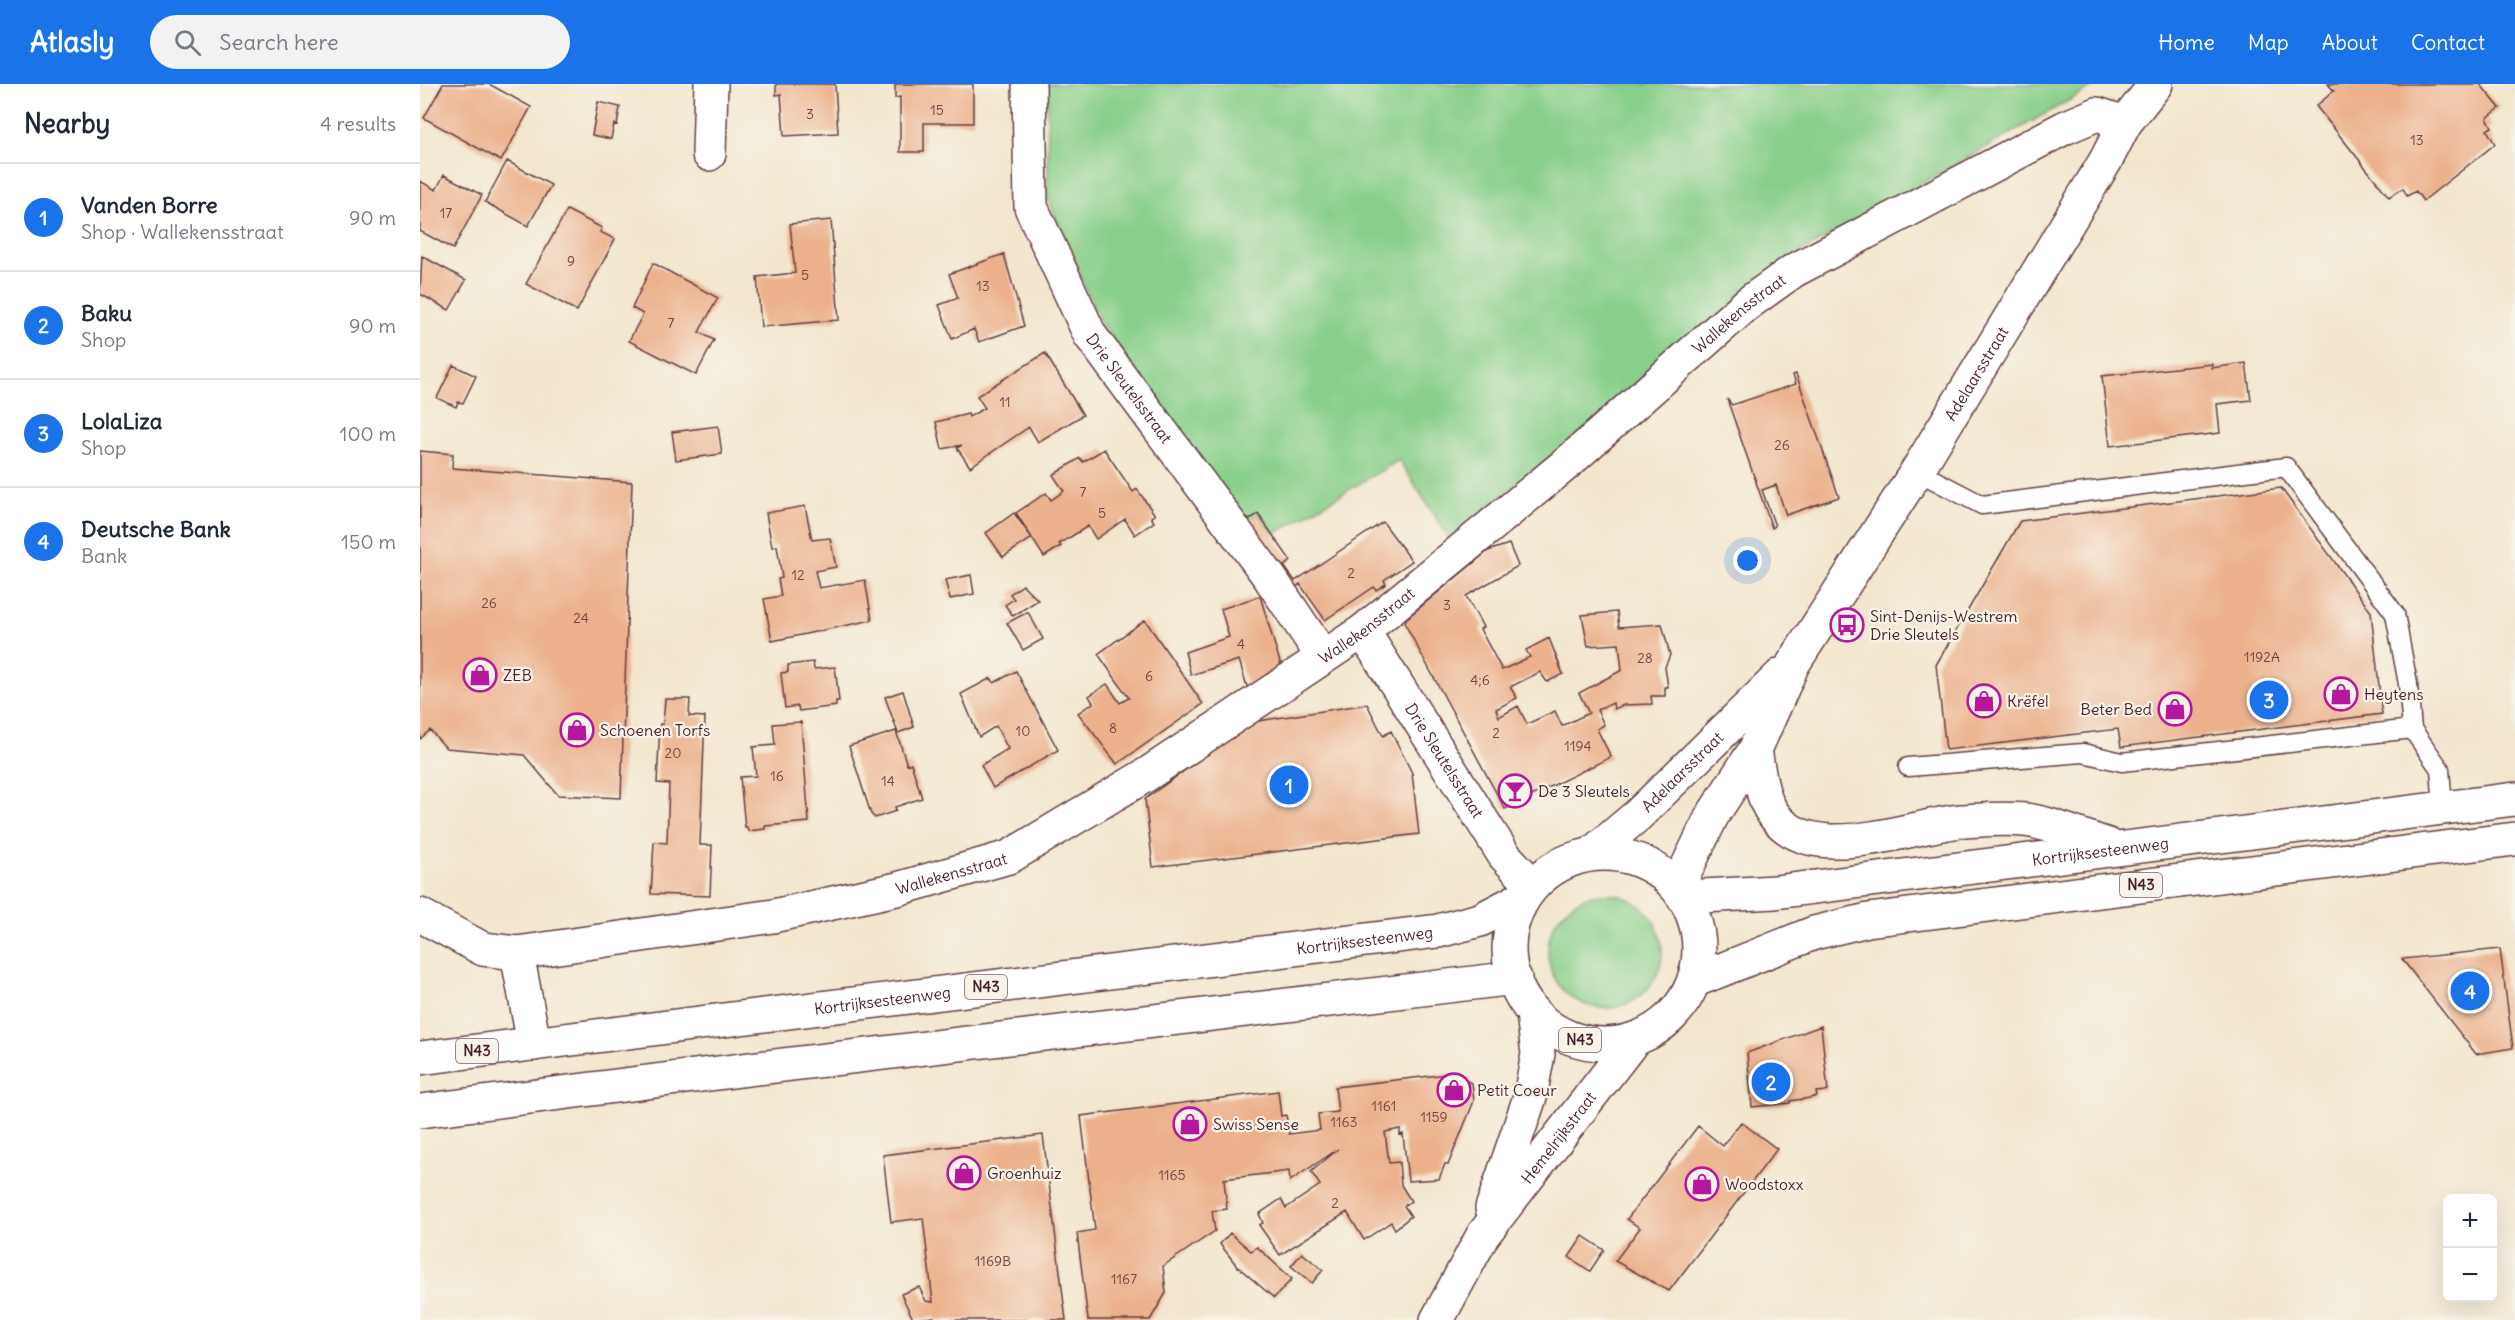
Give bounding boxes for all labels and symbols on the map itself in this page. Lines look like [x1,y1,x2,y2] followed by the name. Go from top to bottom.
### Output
[930,101,944,119] house number: 15
[806,105,814,123] house number: 3
[2410,131,2424,149] house number: 13
[440,204,452,222] house number: 17
[567,252,575,270] house number: 9
[801,266,809,284] house number: 5
[1688,269,1790,358] street label: Wallekensstraat
[976,277,990,295] house number: 13
[668,314,675,332] house number: 7
[1940,322,2013,424] street label: Adelaarsstraat
[1082,329,1177,447] street label: Drie Sleutelsstraat
[999,393,1011,411] house number: 11
[1774,436,1790,454] house number: 26
[1080,483,1087,501] house number: 7
[1098,504,1106,522] house number: 5
[1733,546,1762,575] your location
[1347,564,1355,582] house number: 2
[791,566,805,584] house number: 12
[1315,583,1419,668] street label: Wallekensstraat
[481,594,497,612] house number: 26
[1443,596,1451,614] house number: 3
[1870,606,2017,644] place label: Sint-Denijs-Westrem Drie Sleutels
[1829,607,1865,643] bus stop icon: Sint-Denijs-Westrem Drie Sleutels
[573,609,589,627] house number: 24
[1237,635,1245,653] house number: 4
[2244,648,2280,666] house number: 1192A
[1637,649,1653,667] house number: 28
[462,657,498,693] shop icon: ZEB
[503,665,532,685] place label: ZEB
[1145,667,1153,685] house number: 6
[1470,671,1490,689] house number: 4;6
[2323,676,2359,712] shop icon: Heytens
[2250,678,2288,722] pin: 3
[1966,683,2002,719] shop icon: Krëfel
[2364,684,2423,704] place label: Heytens
[2007,691,2049,711] place label: Krëfel
[2157,691,2193,727] shop icon: Beter Bed
[1401,699,1488,822] street label: Drie Sleutelsstraat
[2080,699,2152,719] place label: Beter Bed
[559,712,595,748] shop icon: Schoenen Torfs
[1109,719,1117,737] house number: 8
[600,720,710,740] place label: Schoenen Torfs
[1016,722,1030,740] house number: 10
[1492,724,1500,742] house number: 2
[1637,727,1728,816] street label: Adelaarsstraat
[1564,737,1592,755] house number: 1194
[665,744,681,762] house number: 20
[1270,762,1308,808] pin: 1
[770,767,784,785] house number: 16
[881,772,895,790] house number: 14
[1497,773,1533,809] bar icon: De 3 Sleutels
[1538,781,1630,801] place label: De 3 Sleutels
[2031,833,2170,870] street label: Kortrijksesteenweg
[893,848,1010,899] street label: Wallekensstraat
[2120,873,2162,897] road number: N43
[1295,922,1434,959] street label: Kortrijksesteenweg
[2450,968,2490,1014] pin: 4
[965,975,1007,999] road number: N43
[813,982,952,1019] street label: Kortrijksesteenweg
[1559,1028,1601,1052] road number: N43
[456,1039,498,1063] road number: N43
[1752,1060,1790,1104] pin: 2
[1436,1072,1472,1108] shop icon: Petit Coeur
[1477,1080,1557,1100] place label: Petit Coeur
[1517,1087,1601,1187] street label: Hemelrijkstraat
[1372,1097,1396,1115] house number: 1161
[1172,1106,1208,1142] shop icon: Swiss Sense
[1420,1108,1448,1126] house number: 1159
[1330,1113,1358,1131] house number: 1163
[1213,1114,1299,1134] place label: Swiss Sense
[946,1155,982,1191] shop icon: Groenhuiz
[987,1163,1062,1183] place label: Groenhuiz
[1158,1166,1186,1184] house number: 1165
[1684,1166,1720,1202] shop icon: Woodstoxx
[1725,1174,1804,1194] place label: Woodstoxx
[1331,1194,1339,1212] house number: 2
[975,1252,1011,1270] house number: 1169B
[1111,1270,1137,1288] house number: 1167

